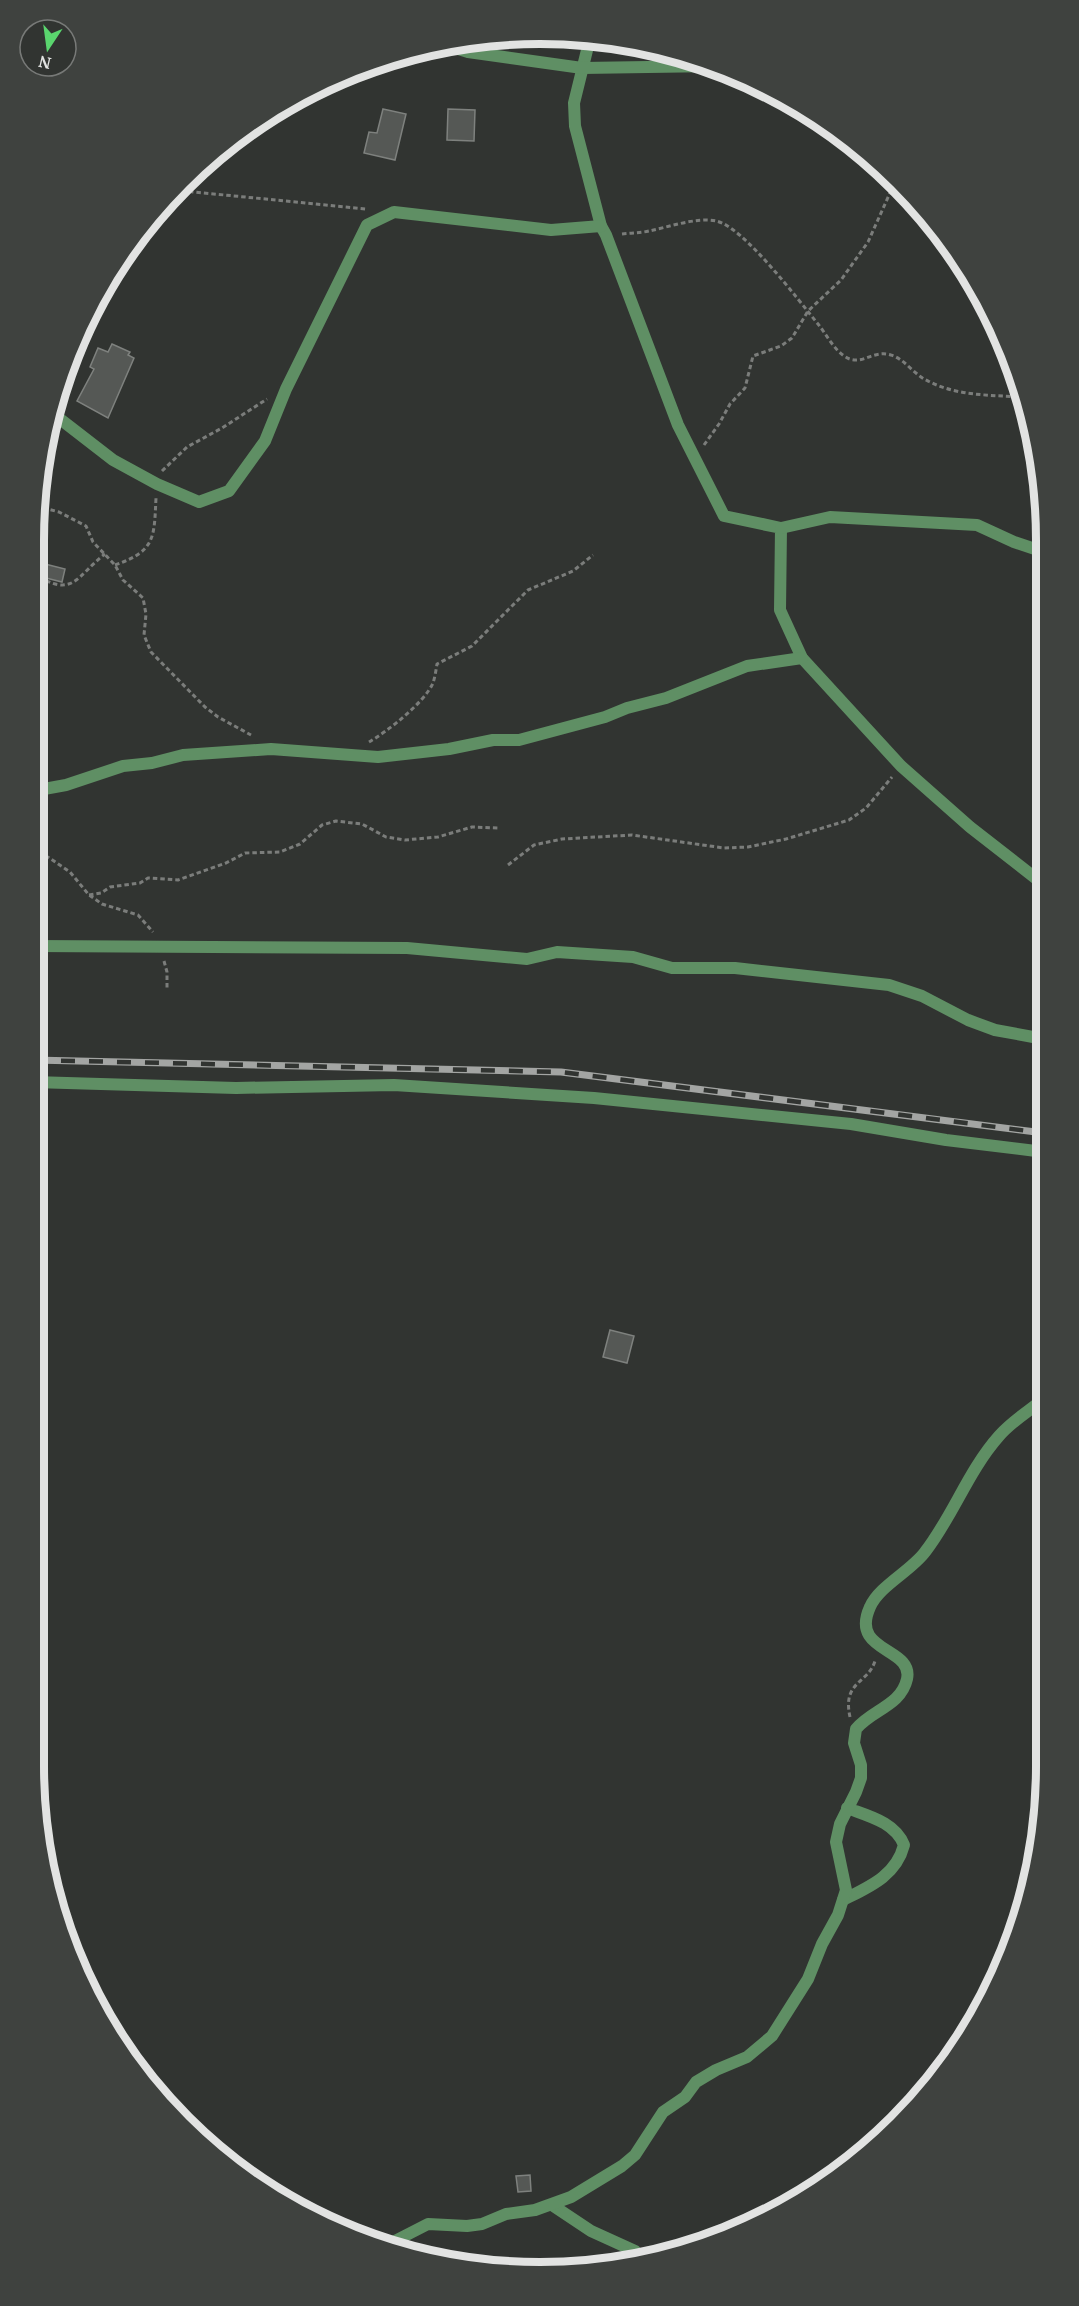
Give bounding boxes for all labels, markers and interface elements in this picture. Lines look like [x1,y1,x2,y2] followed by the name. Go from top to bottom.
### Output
[18,18,78,78] north arrow
[36,51,53,75] text: N

